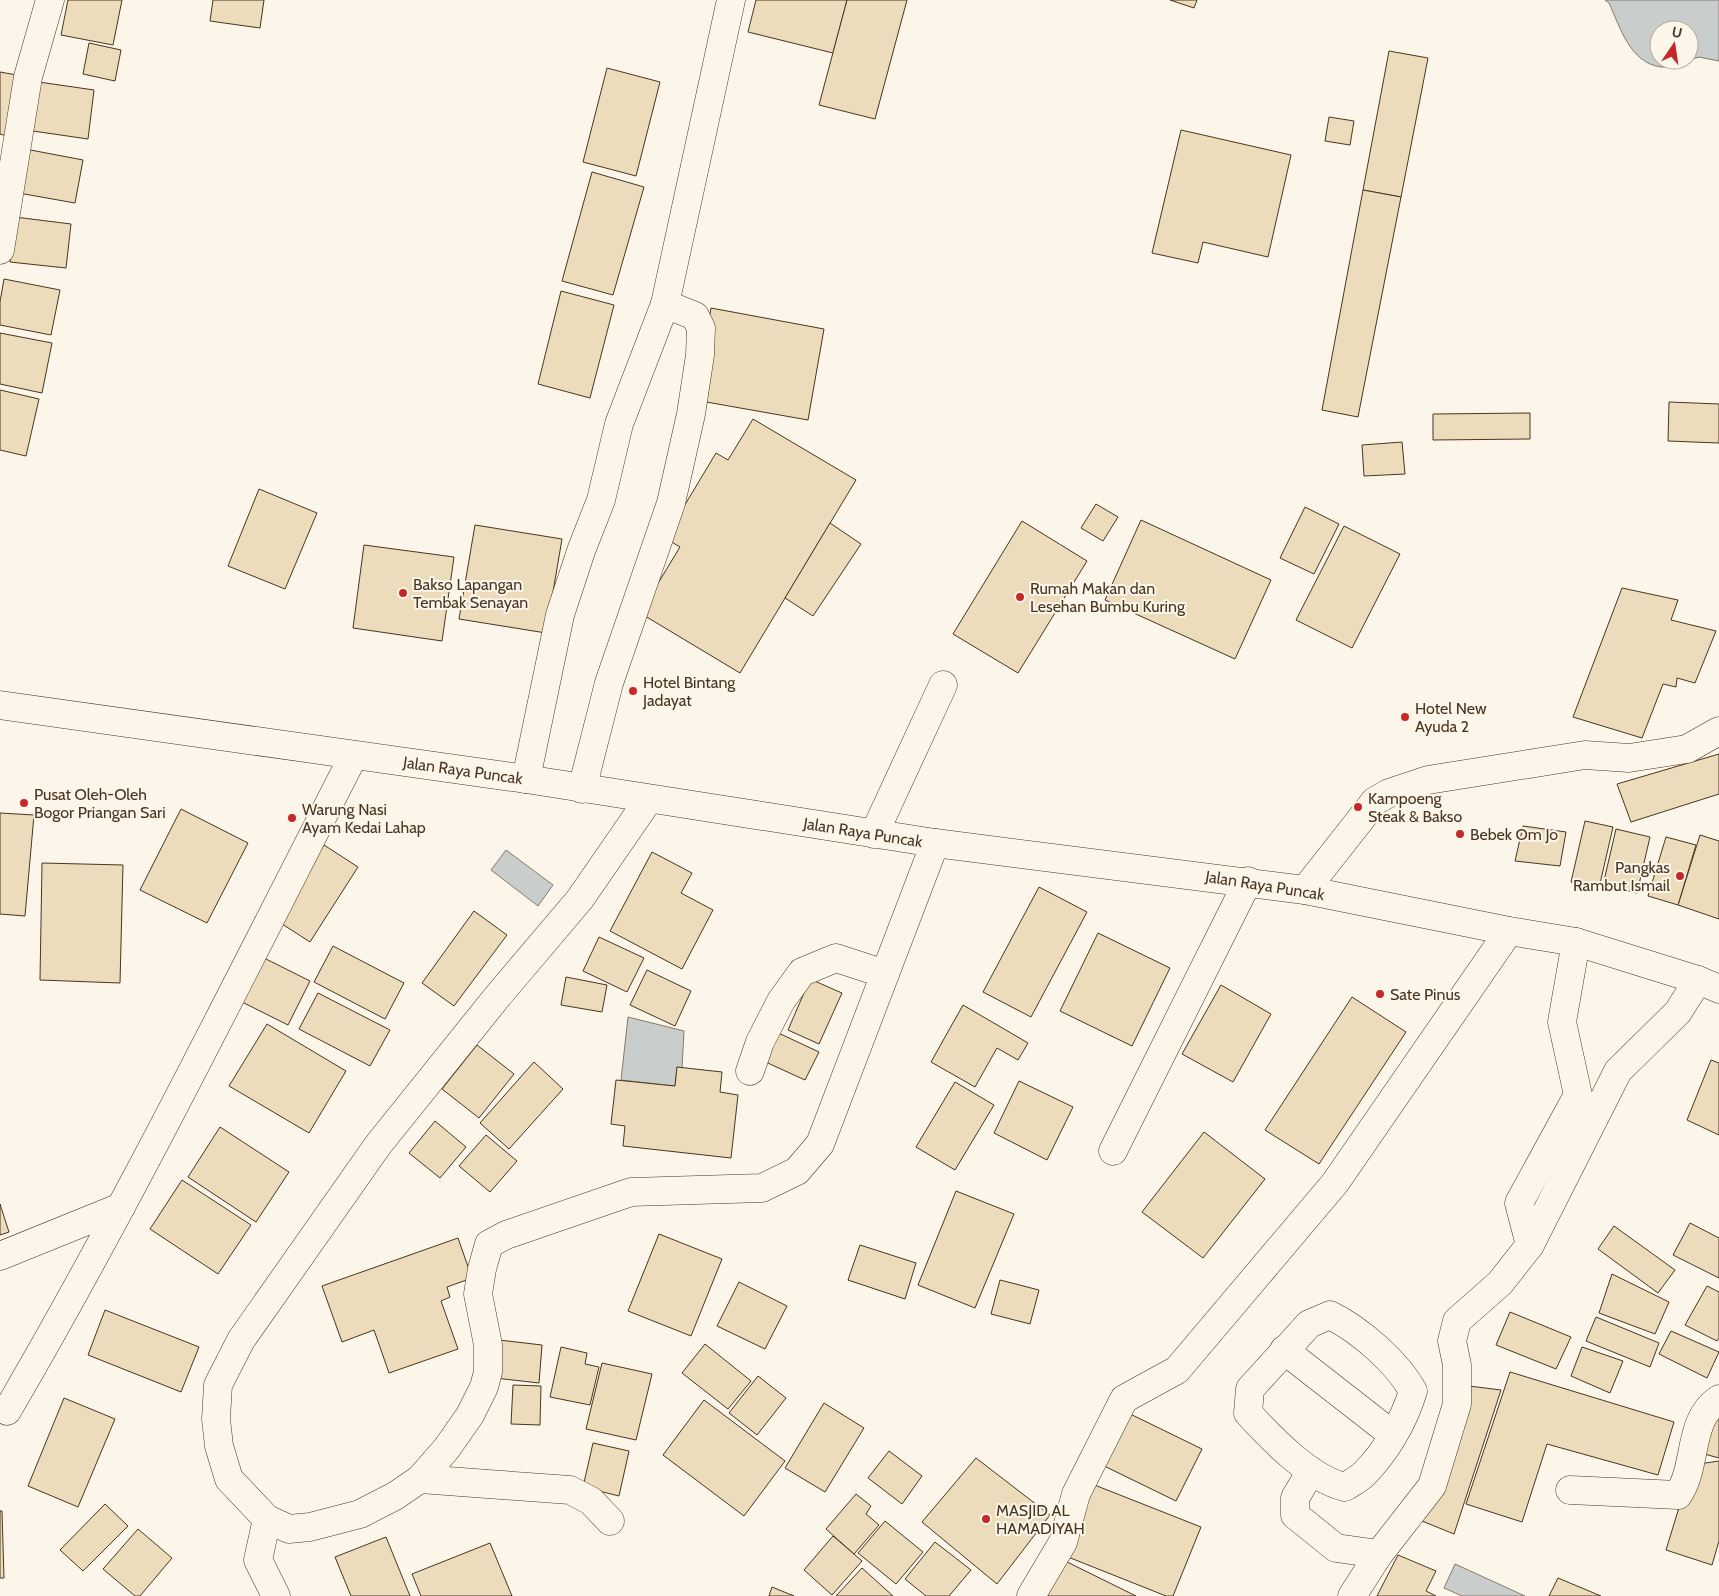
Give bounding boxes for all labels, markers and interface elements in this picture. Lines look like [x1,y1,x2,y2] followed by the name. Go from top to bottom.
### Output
[1649,20,1699,70] north arrow
[1670,22,1684,42] text: U
[413,575,528,612] place label: Bakso Lapangan Tembak Senayan
[1030,579,1186,616] place label: Rumah Makan dan Lesehan Bumbu Kuring
[397,587,409,599] marker: Bakso Lapangan Tembak Senayan
[1014,591,1026,603] marker: Rumah Makan dan Lesehan Bumbu Kuring
[642,673,736,710] place label: Hotel Bintang Jadayat
[627,685,639,697] marker: Hotel Bintang Jadayat
[1415,699,1487,736] place label: Hotel New Ayuda 2
[1399,711,1411,723] marker: Hotel New Ayuda 2
[401,753,525,788] street label: Jalan Raya Puncak
[34,785,166,822] place label: Pusat Oleh-Oleh Bogor Priangan Sari
[1368,789,1462,826] place label: Kampoeng Steak & Bakso
[18,797,30,809] marker: Pusat Oleh-Oleh Bogor Priangan Sari
[302,800,426,837] place label: Warung Nasi Ayam Kedai Lahap
[1352,801,1364,813] marker: Kampoeng Steak & Bakso
[286,812,298,824] marker: Warung Nasi Ayam Kedai Lahap
[801,814,925,851] street label: Jalan Raya Puncak
[1470,825,1558,844] place label: Bebek Om Jo
[1454,828,1466,840] marker: Bebek Om Jo
[1573,858,1670,895] place label: Pangkas Rambut Ismail
[1203,867,1327,904] street label: Jalan Raya Puncak
[1674,870,1686,882] marker: Pangkas Rambut Ismail
[1390,985,1461,1004] place label: Sate Pinus
[1374,988,1386,1000] marker: Sate Pinus
[996,1501,1085,1538] place label: MASJID AL HAMADIYAH
[980,1513,992,1525] marker: MASJID AL HAMADIYAH

